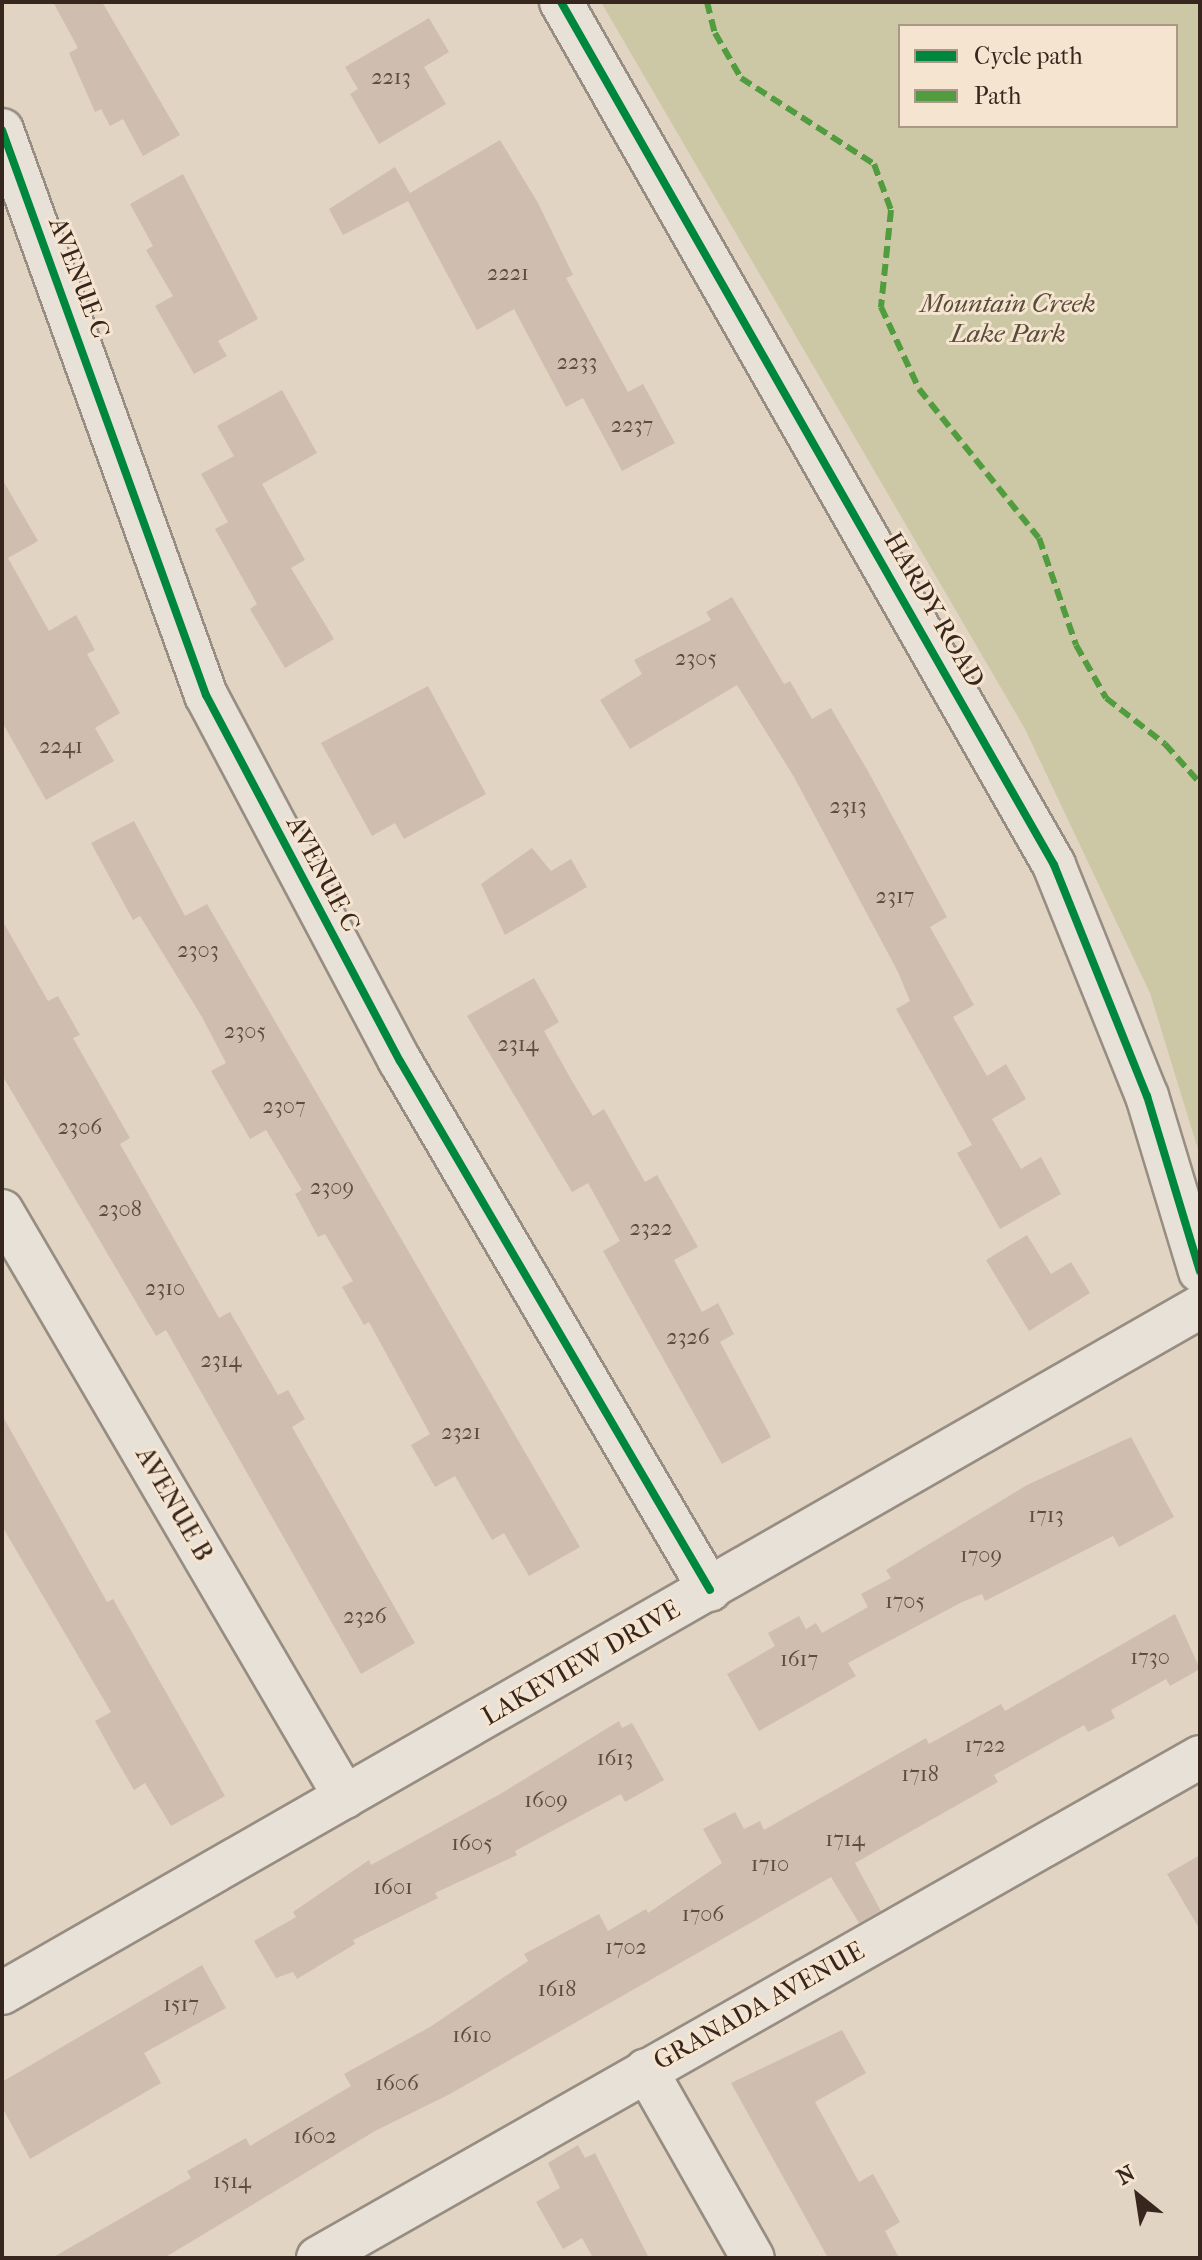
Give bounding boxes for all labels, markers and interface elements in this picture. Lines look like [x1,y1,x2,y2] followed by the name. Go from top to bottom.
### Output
[898,24,1178,128] legend
[974,42,1083,70] text: Cycle path
[371,65,411,91] house number: 2213
[974,82,1021,110] text: Path
[42,213,116,343] street label: AVENUE C
[487,261,529,287] house number: 2221
[920,288,1096,350] park label: Mountain Creek Lake Park
[557,350,597,376] house number: 2233
[611,413,653,439] house number: 2237
[877,527,991,693] street label: HARDY ROAD
[675,646,717,672] house number: 2305
[39,734,83,760] house number: 2241
[829,794,867,820] house number: 2313
[279,811,367,937] street label: AVENUE C
[876,884,914,910] house number: 2317
[177,938,219,964] house number: 2303
[224,1019,266,1045] house number: 2305
[497,1032,539,1058] house number: 2314
[262,1094,306,1120] house number: 2307
[58,1115,102,1141] house number: 2306
[310,1175,354,1201] house number: 2309
[98,1197,142,1223] house number: 2308
[630,1216,672,1242] house number: 2322
[145,1276,185,1302] house number: 2310
[666,1325,710,1351] house number: 2326
[200,1348,242,1374] house number: 2314
[441,1420,481,1446] house number: 2321
[129,1441,219,1567] street label: AVENUE B
[1028,1503,1064,1529] house number: 1713
[960,1543,1002,1569] house number: 1709
[885,1589,925,1615] house number: 1705
[477,1594,685,1732] street label: LAKEVIEW DRIVE
[343,1604,387,1630] house number: 2326
[1130,1645,1170,1671] house number: 1730
[780,1647,818,1673] house number: 1617
[964,1733,1006,1759] house number: 1722
[597,1746,633,1772] house number: 1613
[901,1762,939,1788] house number: 1718
[524,1788,568,1814] house number: 1609
[825,1827,865,1853] house number: 1714
[451,1831,493,1857] house number: 1605
[751,1852,789,1878] house number: 1710
[373,1875,413,1901] house number: 1601
[682,1902,724,1928] house number: 1706
[605,1935,647,1961] house number: 1702
[648,1935,870,2077] street label: GRANADA AVENUE
[538,1977,576,2003] house number: 1618
[163,1992,199,2018] house number: 1517
[452,2023,492,2049] house number: 1610
[375,2071,419,2097] house number: 1606
[293,2124,337,2150] house number: 1602
[1098,2156,1178,2236] north arrow
[1112,2160,1140,2191] text: N
[213,2169,251,2195] house number: 1514

